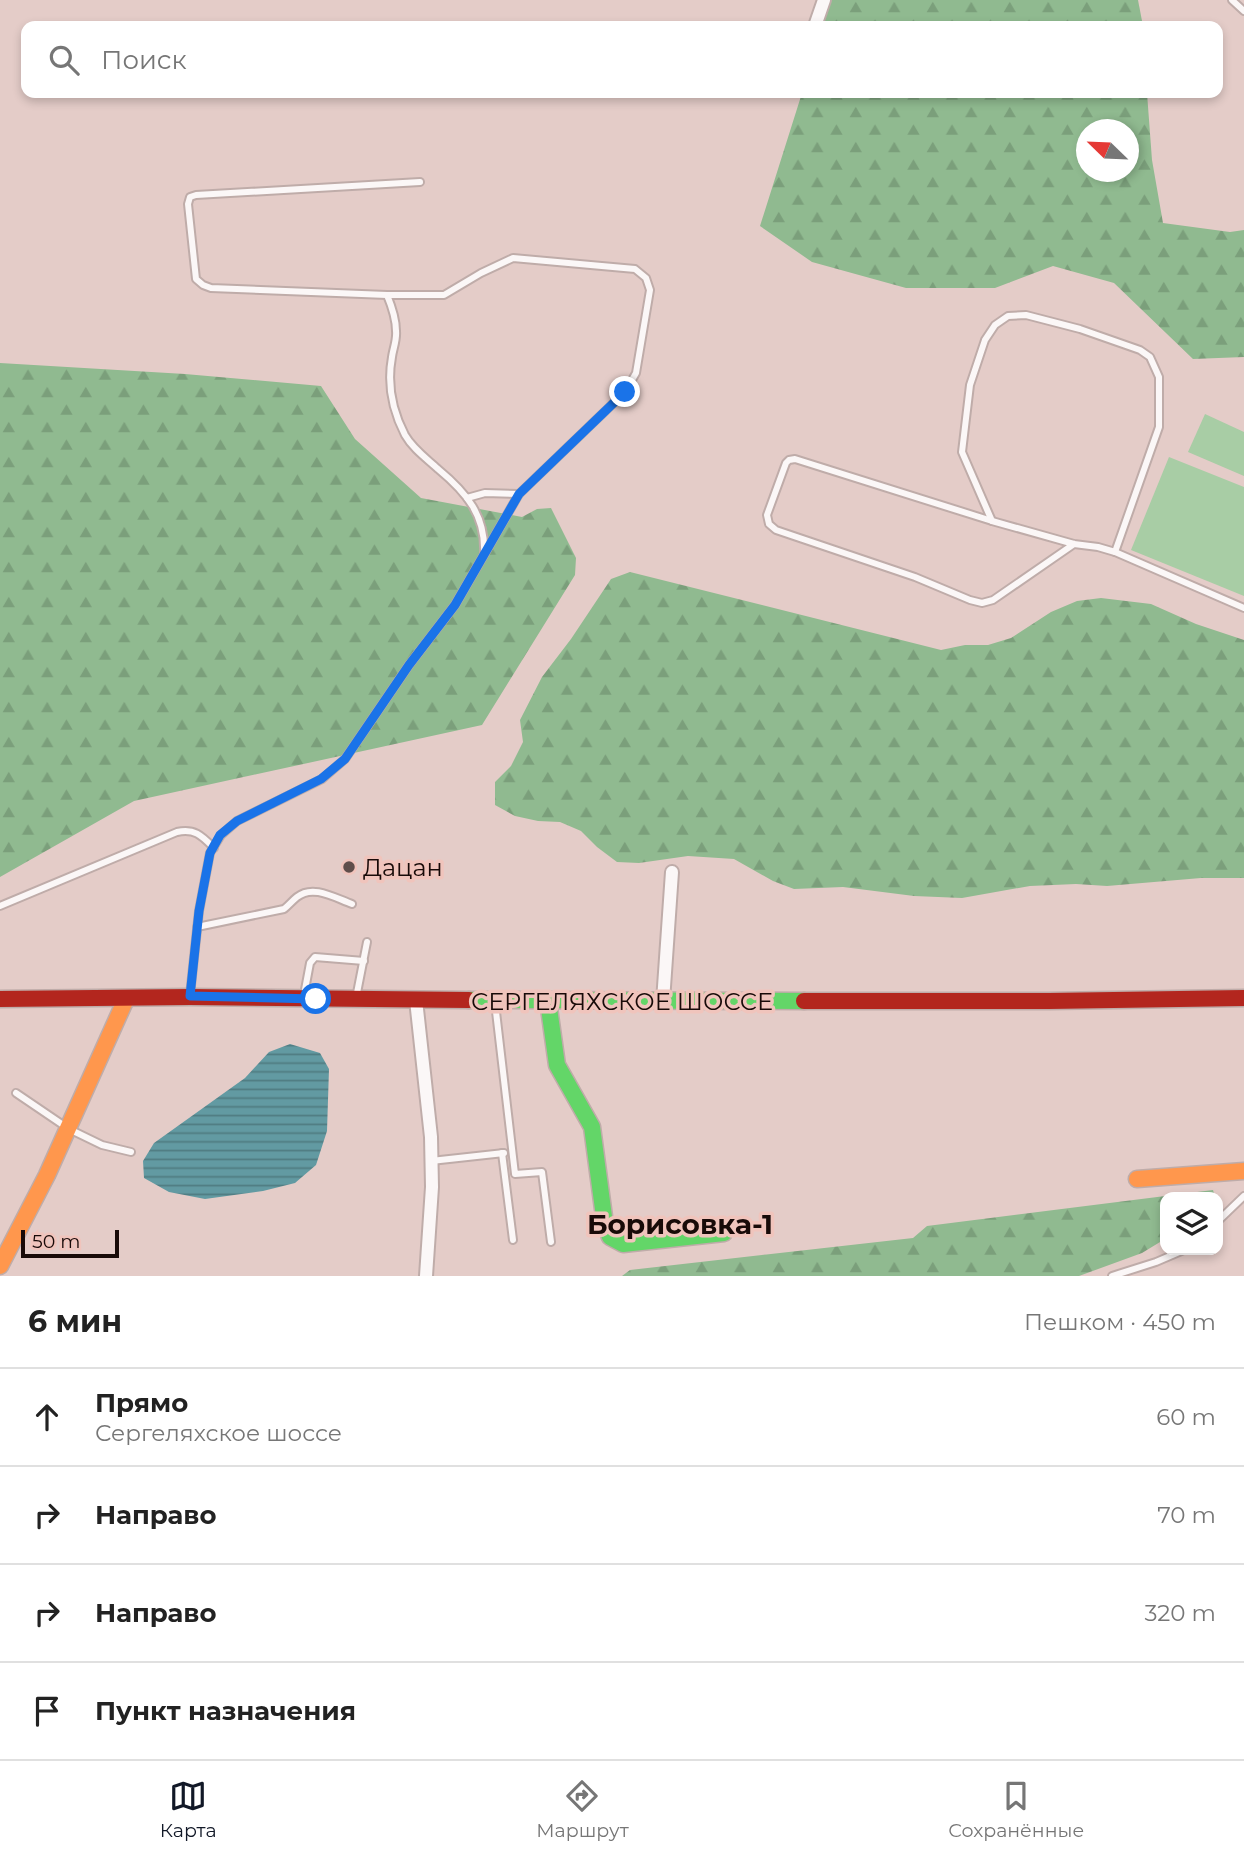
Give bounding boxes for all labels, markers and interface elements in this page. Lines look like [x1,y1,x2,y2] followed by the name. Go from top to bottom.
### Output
[21,21,1223,98] search box
[45,41,83,79] icon: search
[101,44,187,76] text: Поиск
[1076,119,1139,182] north arrow
[609,376,640,407] route end
[363,853,443,882] place label: Дацан
[341,859,357,875] marker: Дацан
[300,983,331,1014] route start
[471,987,773,1016] street label: СЕРГЕЛЯХСКОЕ ШОССЕ
[1160,1192,1223,1255] map controls
[1160,1192,1223,1255] button: layers
[587,1207,773,1241] district label: Борисовка-1
[21,1227,119,1259] scale bar
[32,1230,80,1253] text: 50 m
[28,1303,122,1340] text: 6 мин
[1024,1308,1216,1336] text: Пешком · 450 m
[95,1387,188,1419] text: Прямо
[28,1398,66,1436] icon: ahead
[1156,1403,1216,1431] text: 60 m
[95,1419,342,1447] text: Сергеляхское шоссе
[28,1496,66,1534] icon: right
[95,1499,216,1531] text: Направо
[1157,1501,1216,1529] text: 70 m
[28,1594,66,1632] icon: right
[95,1597,216,1629] text: Направо
[1144,1599,1216,1627] text: 320 m
[28,1692,66,1730] icon: arrive
[95,1695,356,1727] text: Пункт назначения
[160,1777,217,1842] tab: Карта
[536,1777,629,1842] tab: Маршрут
[948,1777,1084,1842] tab: Сохранённые

